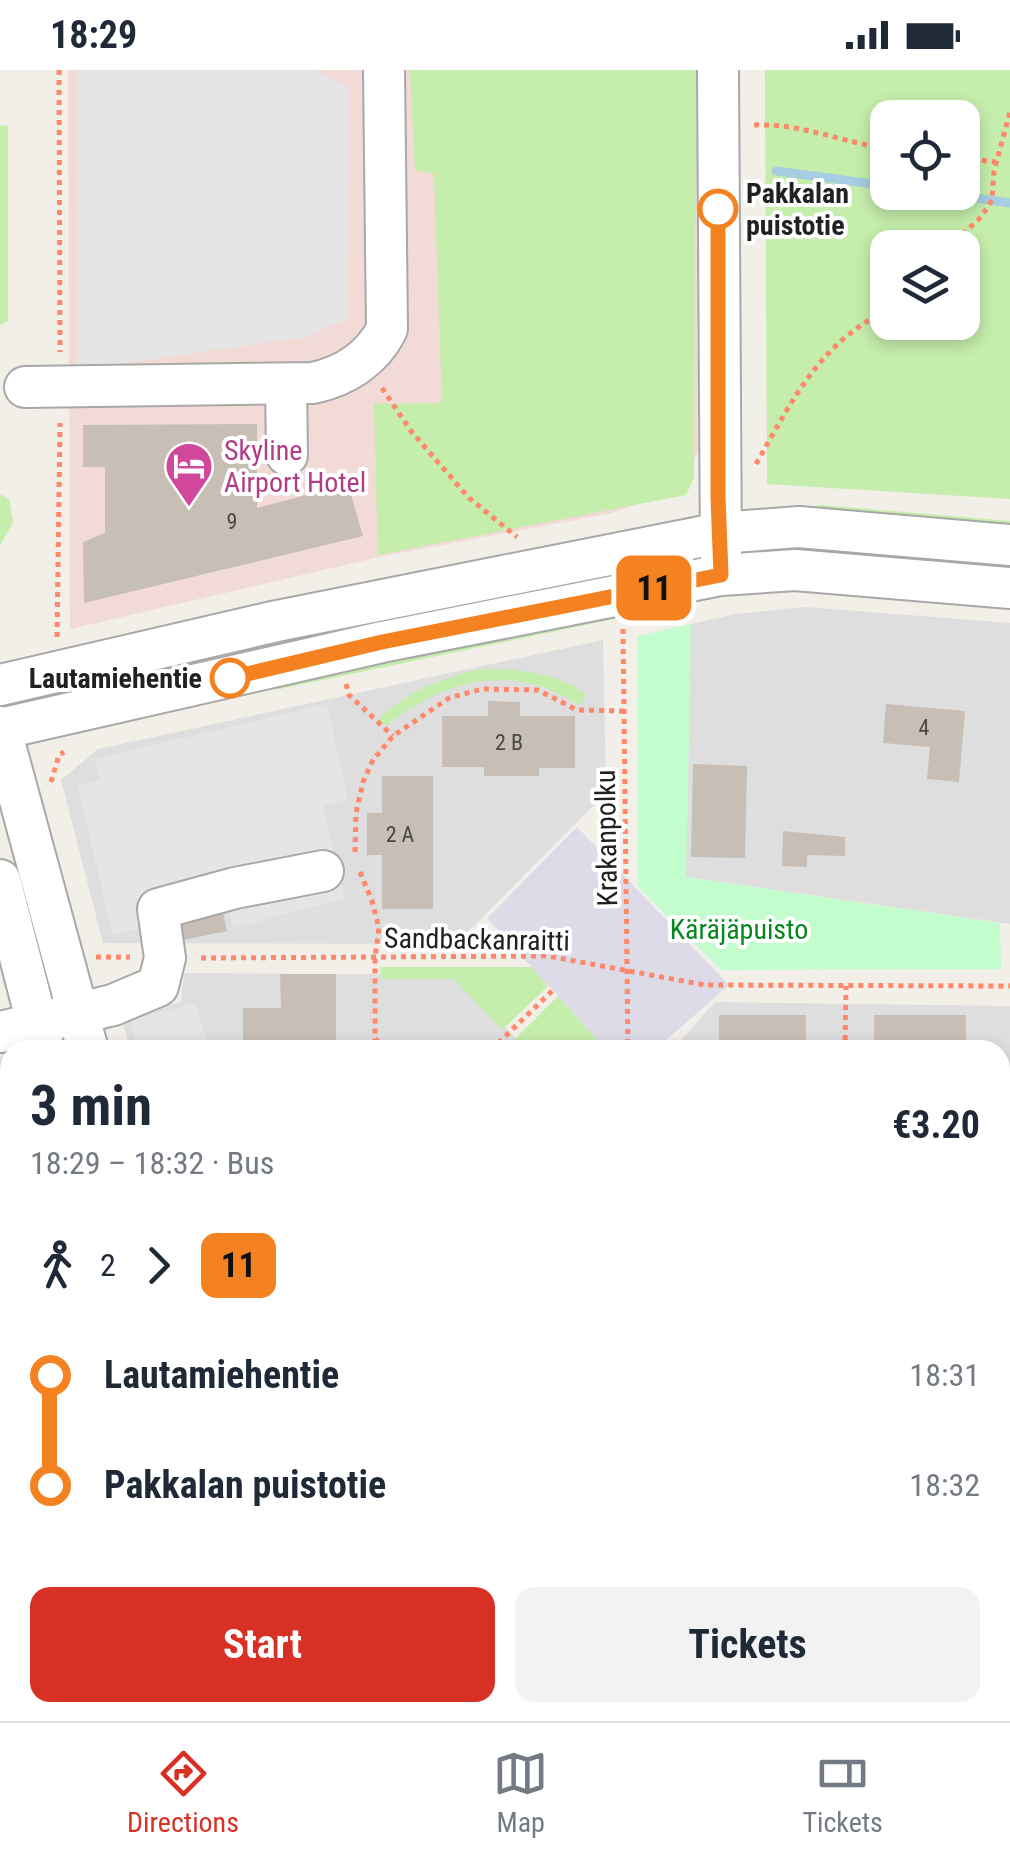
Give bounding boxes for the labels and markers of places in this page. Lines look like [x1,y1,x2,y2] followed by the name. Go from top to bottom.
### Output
[746,177,849,242] place label: Pakkalan puistotie
[699,190,737,228] marker: Pakkalan puistotie
[224,434,366,499] place label: Skyline Airport Hotel
[163,440,215,508] hotel icon: Skyline Airport Hotel
[211,659,249,697] marker: Lautamiehentie
[29,662,202,695] place label: Lautamiehentie

